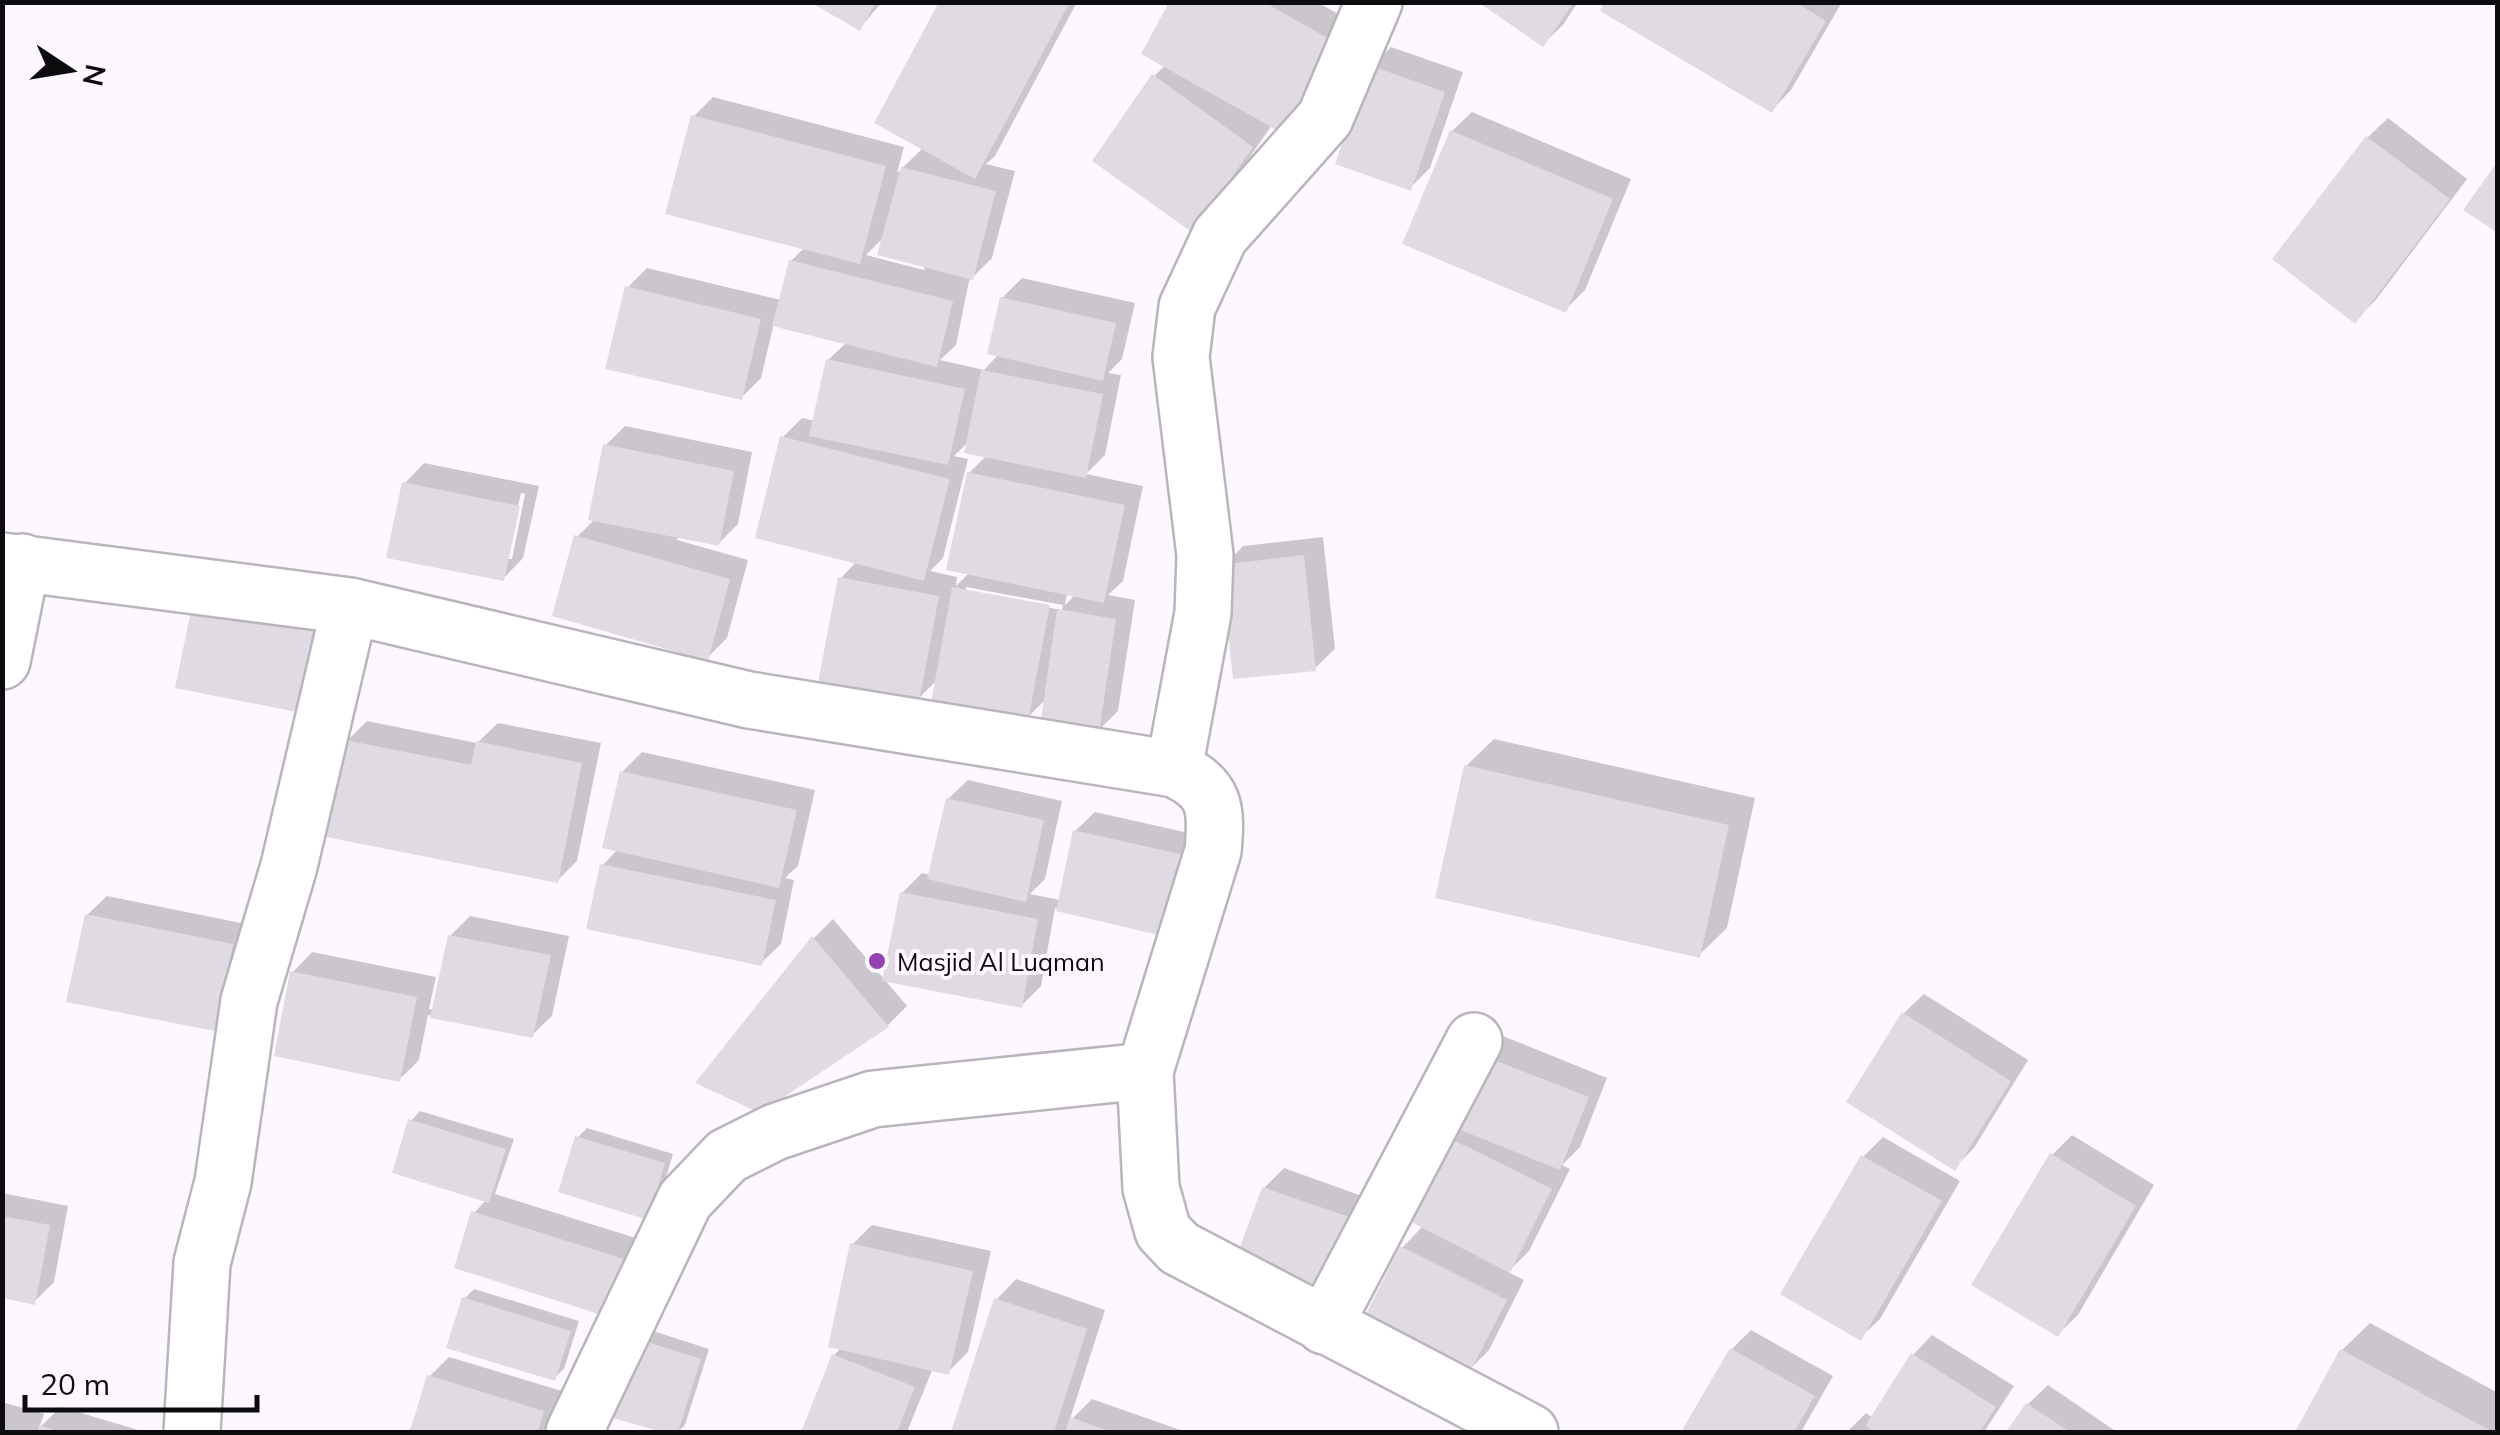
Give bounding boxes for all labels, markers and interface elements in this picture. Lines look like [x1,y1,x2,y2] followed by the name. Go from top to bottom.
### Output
[20,20,120,120] north arrow
[76,61,114,89] text: N
[897,946,1105,977] place label: Masjid Al Luqman
[866,950,888,972] marker: Masjid Al Luqman
[25,1350,258,1412] scale bar
[40,1365,110,1403] text: 20 m

